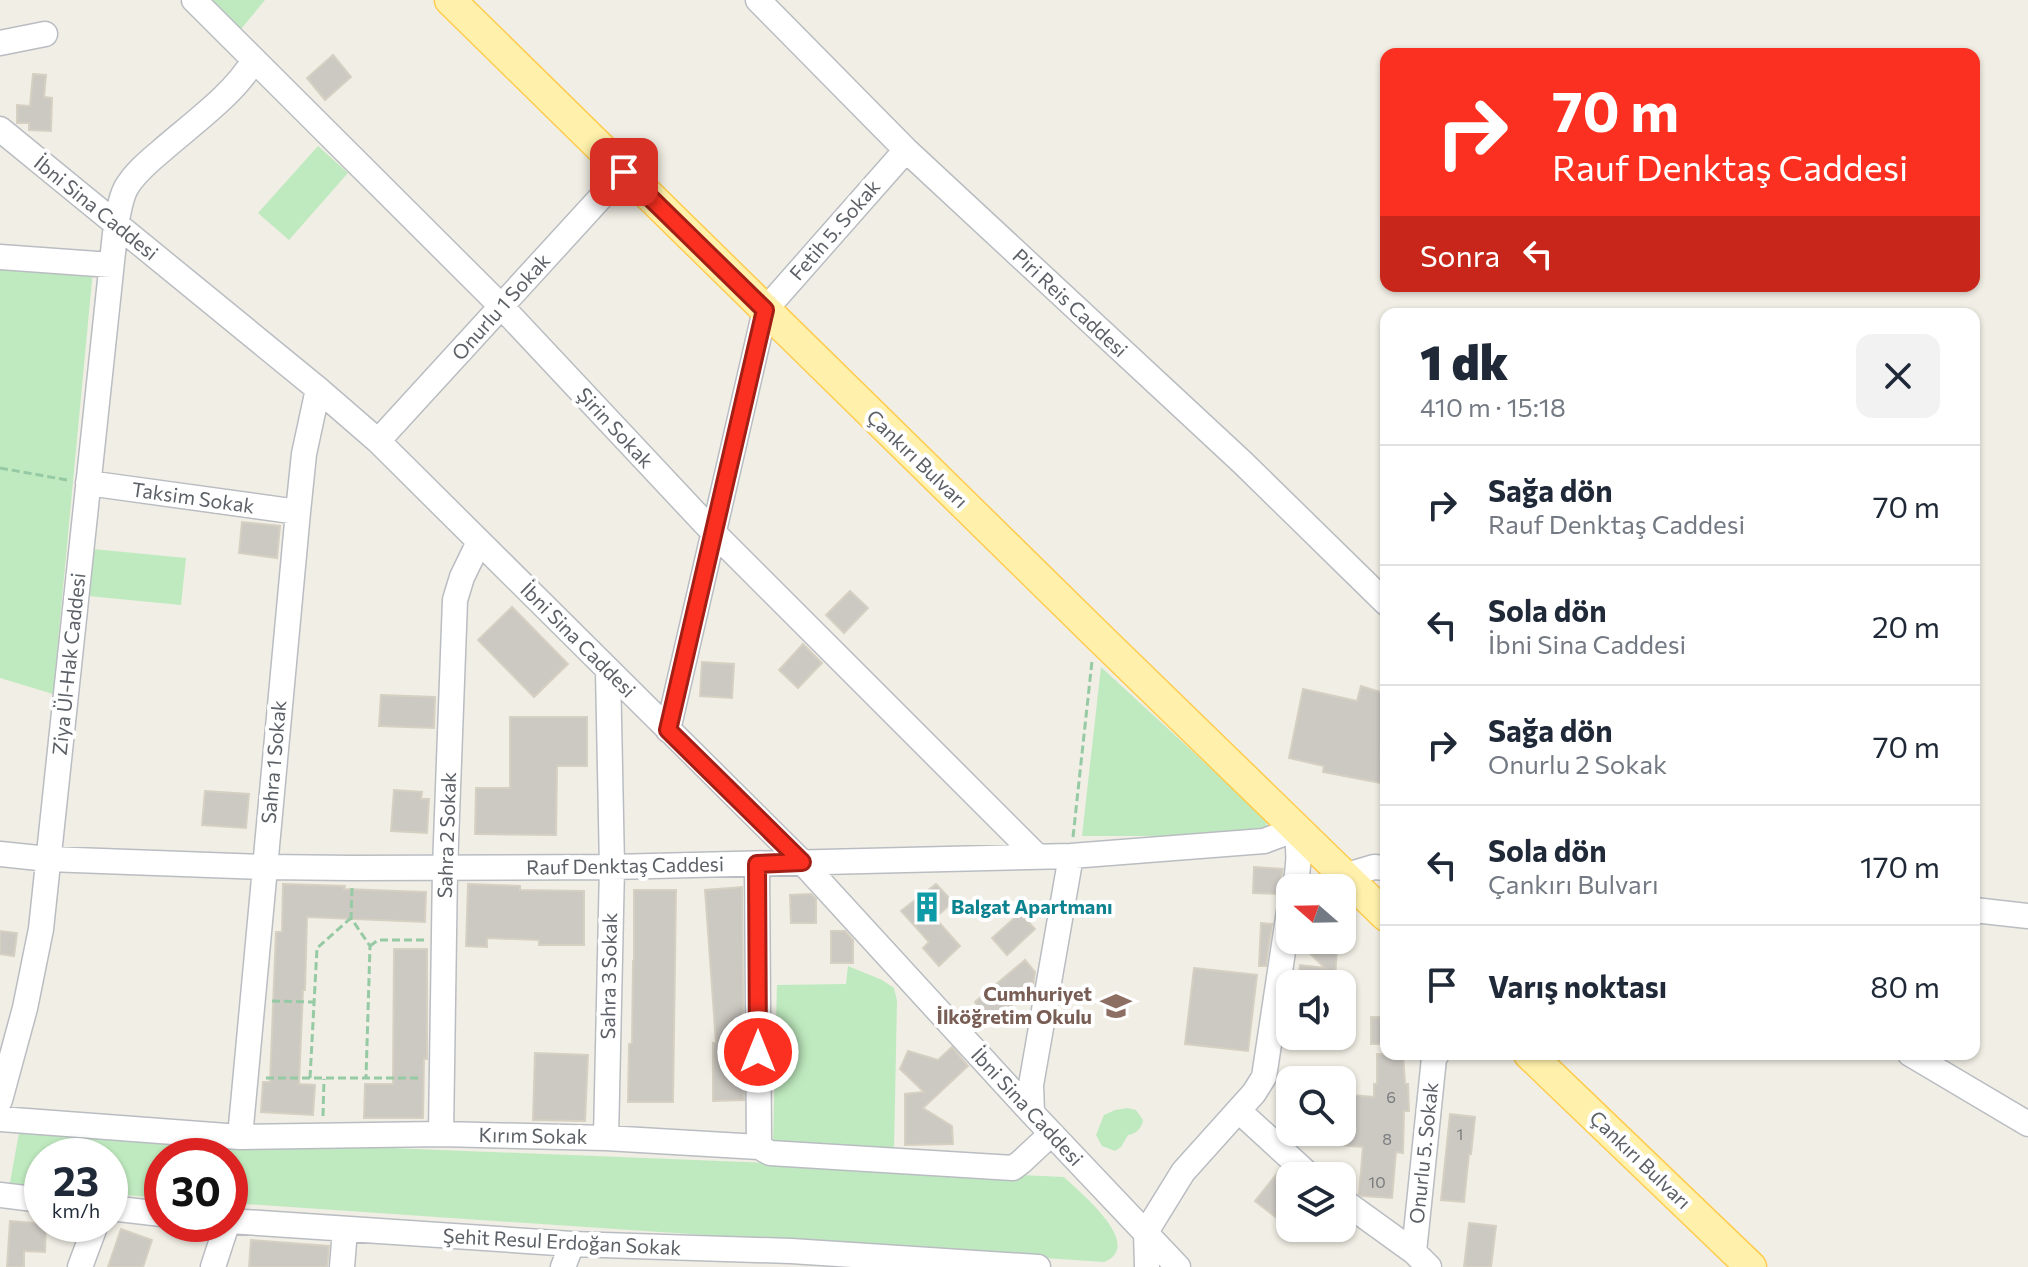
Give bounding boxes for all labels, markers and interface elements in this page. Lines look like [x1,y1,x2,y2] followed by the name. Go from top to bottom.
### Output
[1552,75,1679,144] text: 70 m
[1420,80,1524,184] icon: right
[590,138,658,206] pin
[1552,144,1908,188] text: Rauf Denktaş Caddesi
[30,150,163,265] street label: İbni Sina Caddesi
[602,150,646,194] icon: arrive
[784,174,885,285] street label: Fetih 5. Sokak
[1516,232,1560,276] icon: left
[1420,236,1500,273] text: Sonra
[1008,243,1133,362] street label: Piri Reis Caddesi
[446,248,555,365] street label: Onurlu 1 Sokak
[1420,331,1508,390] text: 1 dk
[1856,334,1940,418] button: close
[572,382,659,473] street label: Şirin Sokak
[1420,391,1566,422] text: 410 m · 15:18
[862,404,973,513] street label: Çankırı Bulvarı
[1488,471,1613,508] text: Sağa dön
[130,477,256,518] street label: Taksim Sokak
[1420,483,1464,527] icon: right
[1873,487,1940,524] text: 70 m
[1488,508,1745,539] text: Rauf Denktaş Caddesi
[46,571,90,756] street label: Ziya Ül-Hak Caddesi
[516,577,641,702] street label: İbni Sina Caddesi
[1488,591,1607,628] text: Sola dön
[1420,603,1464,647] icon: left
[1872,607,1940,644] text: 20 m
[1488,628,1686,659] text: İbni Sina Caddesi
[256,699,290,825] street label: Sahra 1 Sokak
[1488,711,1613,748] text: Sağa dön
[1420,723,1464,767] icon: right
[1873,727,1940,764] text: 70 m
[1488,748,1667,779] text: Onurlu 2 Sokak
[432,771,460,899] street label: Sahra 2 Sokak
[1488,831,1607,868] text: Sola dön
[1420,843,1464,887] icon: left
[1860,847,1940,884] text: 170 m
[526,851,724,879] street label: Rauf Denktaş Caddesi
[1488,868,1659,899] text: Çankırı Bulvarı
[1276,874,1356,954] north arrow
[1276,874,1356,1242] map controls
[910,890,944,924] building icon: Balgat Apartmanı
[951,894,1113,918] place label: Balgat Apartmanı
[595,912,621,1040] street label: Sahra 3 Sokak
[1420,963,1464,1007] icon: arrive
[1488,967,1667,1004] text: Varış noktası
[1870,967,1940,1004] text: 80 m
[1276,970,1356,1050] button: sound
[937,981,1092,1028] place label: Cumhuriyet İlköğretim Okulu
[1099,989,1133,1023] school or university icon: Cumhuriyet İlköğretim Okulu
[716,1010,800,1094] position arrow
[967,1042,1089,1170] street label: İbni Sina Caddesi
[1276,1066,1356,1146] button: search
[1404,1081,1442,1225] street label: Onurlu 5. Sokak
[1386,1087,1396,1106] house number: 6
[1585,1105,1696,1214] street label: Çankırı Bulvarı
[478,1122,588,1148] street label: Kırım Sokak
[1457,1124,1463,1143] house number: 1
[1382,1129,1392,1148] house number: 8
[144,1138,248,1242] speed limit sign: 30
[53,1155,99,1204] text: 23
[1276,1162,1356,1242] button: layers
[1368,1172,1386,1191] house number: 10
[52,1198,100,1222] text: km/h
[442,1223,682,1259] street label: Şehit Resul Erdoğan Sokak

